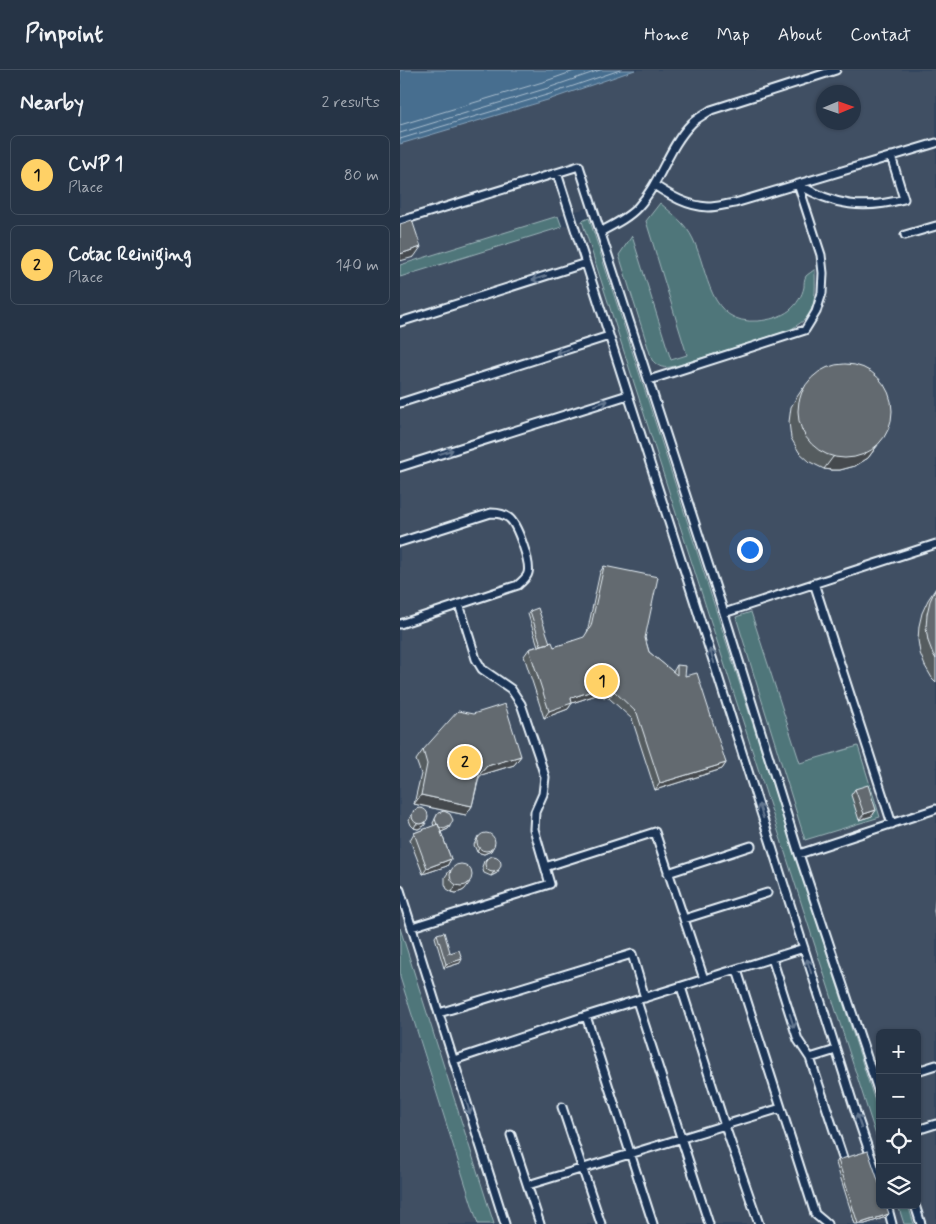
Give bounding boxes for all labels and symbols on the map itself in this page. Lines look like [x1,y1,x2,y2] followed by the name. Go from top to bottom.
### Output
[816,85,861,130] north arrow
[532,274,548,283] one-way arrow
[555,346,571,356] one-way arrow
[593,398,609,407] one-way arrow
[438,447,454,457] one-way arrow
[737,537,763,563] your location
[706,648,716,664] one-way arrow
[586,662,618,700] pin: 1
[449,743,481,781] pin: 2
[755,803,765,819] one-way arrow
[804,958,814,974] one-way arrow
[788,1013,798,1029] one-way arrow
[464,1098,474,1114] one-way arrow
[853,1113,863,1129] one-way arrow

